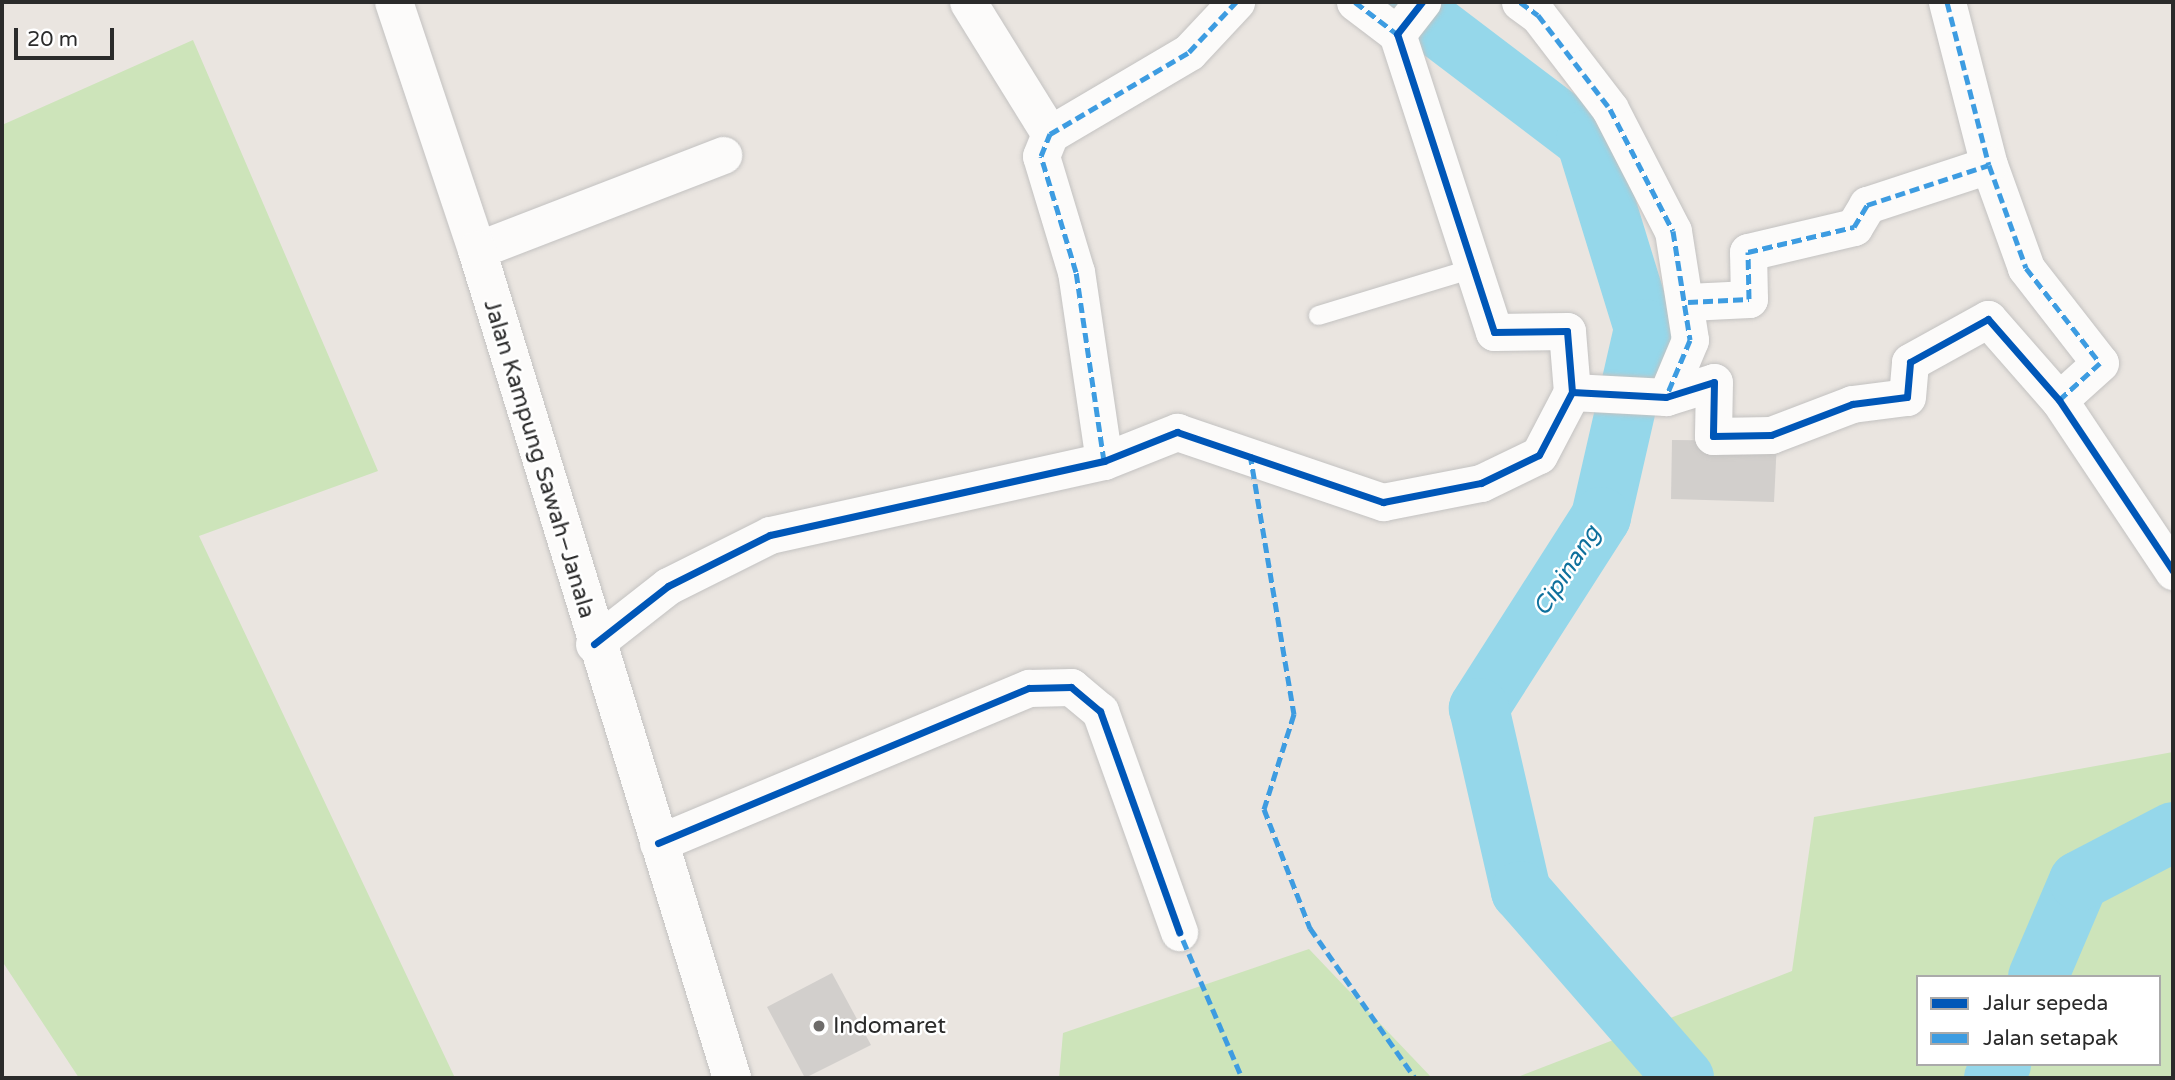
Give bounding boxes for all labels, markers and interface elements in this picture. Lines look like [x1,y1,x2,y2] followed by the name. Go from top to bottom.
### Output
[18,14,117,58] scale bar
[27,27,78,52] text: 20 m
[477,296,601,622] street label: Jalan Kampung Sawah–Janala
[1527,521,1607,621] water label: Cipinang
[1916,975,2161,1066] legend
[1983,991,2108,1016] text: Jalur sepeda
[833,1012,946,1040] place label: Indomaret
[811,1018,827,1034] marker: Indomaret
[1983,1026,2118,1051] text: Jalan setapak

